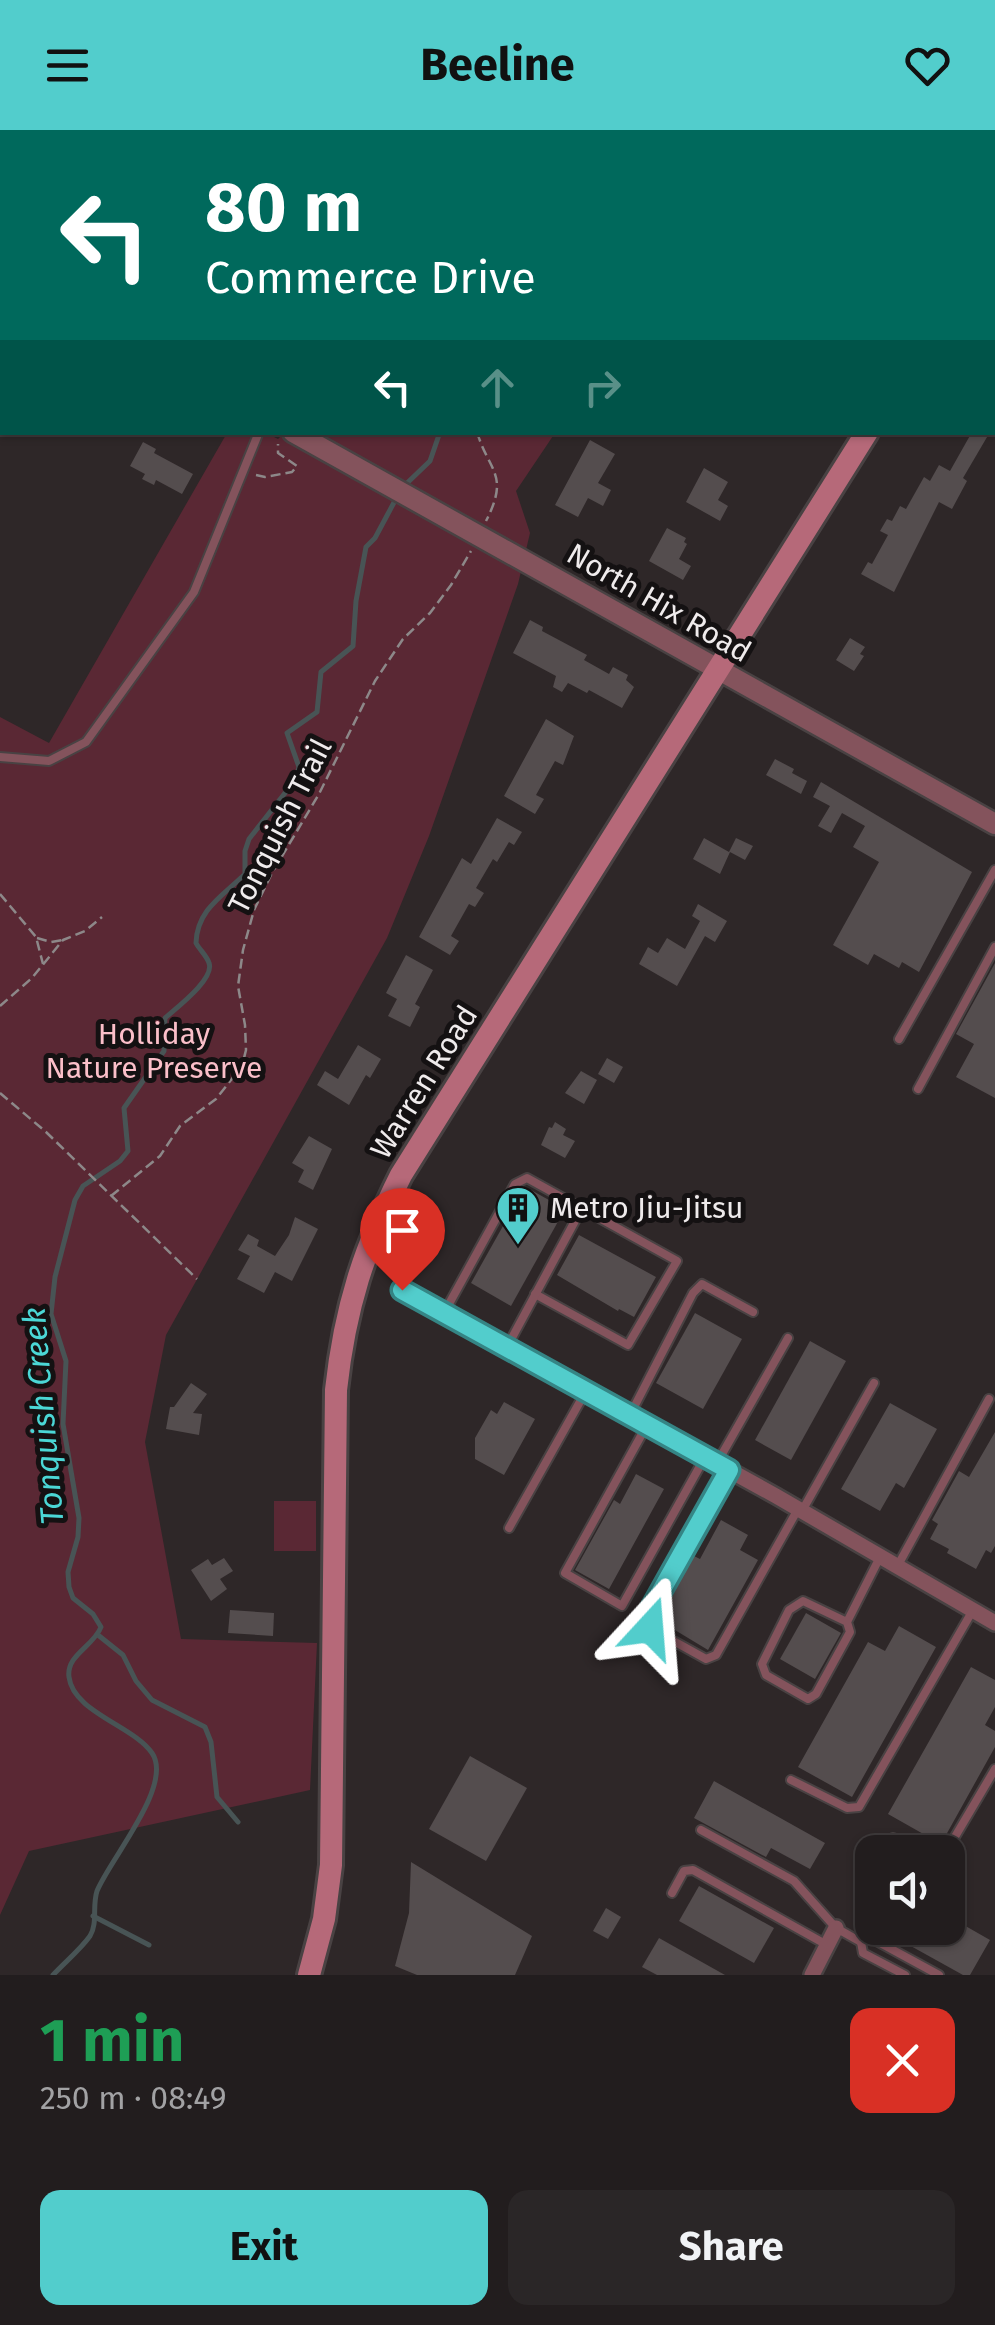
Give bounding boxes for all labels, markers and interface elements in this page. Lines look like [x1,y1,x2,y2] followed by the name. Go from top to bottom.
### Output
[40,38,95,93] icon: menu
[420,38,575,92] text: Beeline
[900,38,955,93] icon: heart
[205,166,362,250] text: 80 m
[40,170,170,300] icon: left
[205,251,536,305] text: Commerce Drive
[365,360,420,415] icon: left
[470,360,525,415] icon: ahead
[575,360,630,415] icon: right
[561,536,757,670] street label: North Hix Road
[221,733,340,919] street label: Tonquish Trail
[363,999,485,1165] street label: Warren Road
[46,1016,262,1086] park label: Holliday Nature Preserve
[495,1185,541,1246] building icon: Metro Jiu-Jitsu
[360,1188,445,1291] pin
[550,1190,743,1226] place label: Metro Jiu-Jitsu
[375,1203,430,1258] icon: arrive
[15,1306,71,1526] water label: Tonquish Creek
[598,1576,702,1680] position arrow
[855,1835,965,1945] map controls
[855,1835,965,1945] button: sound
[40,2005,184,2077] text: 1 min
[850,2008,955,2113] button: close
[40,2079,226,2117] text: 250 m · 08:49
[40,2190,488,2305] button: Exit
[508,2190,955,2305] button: Share

